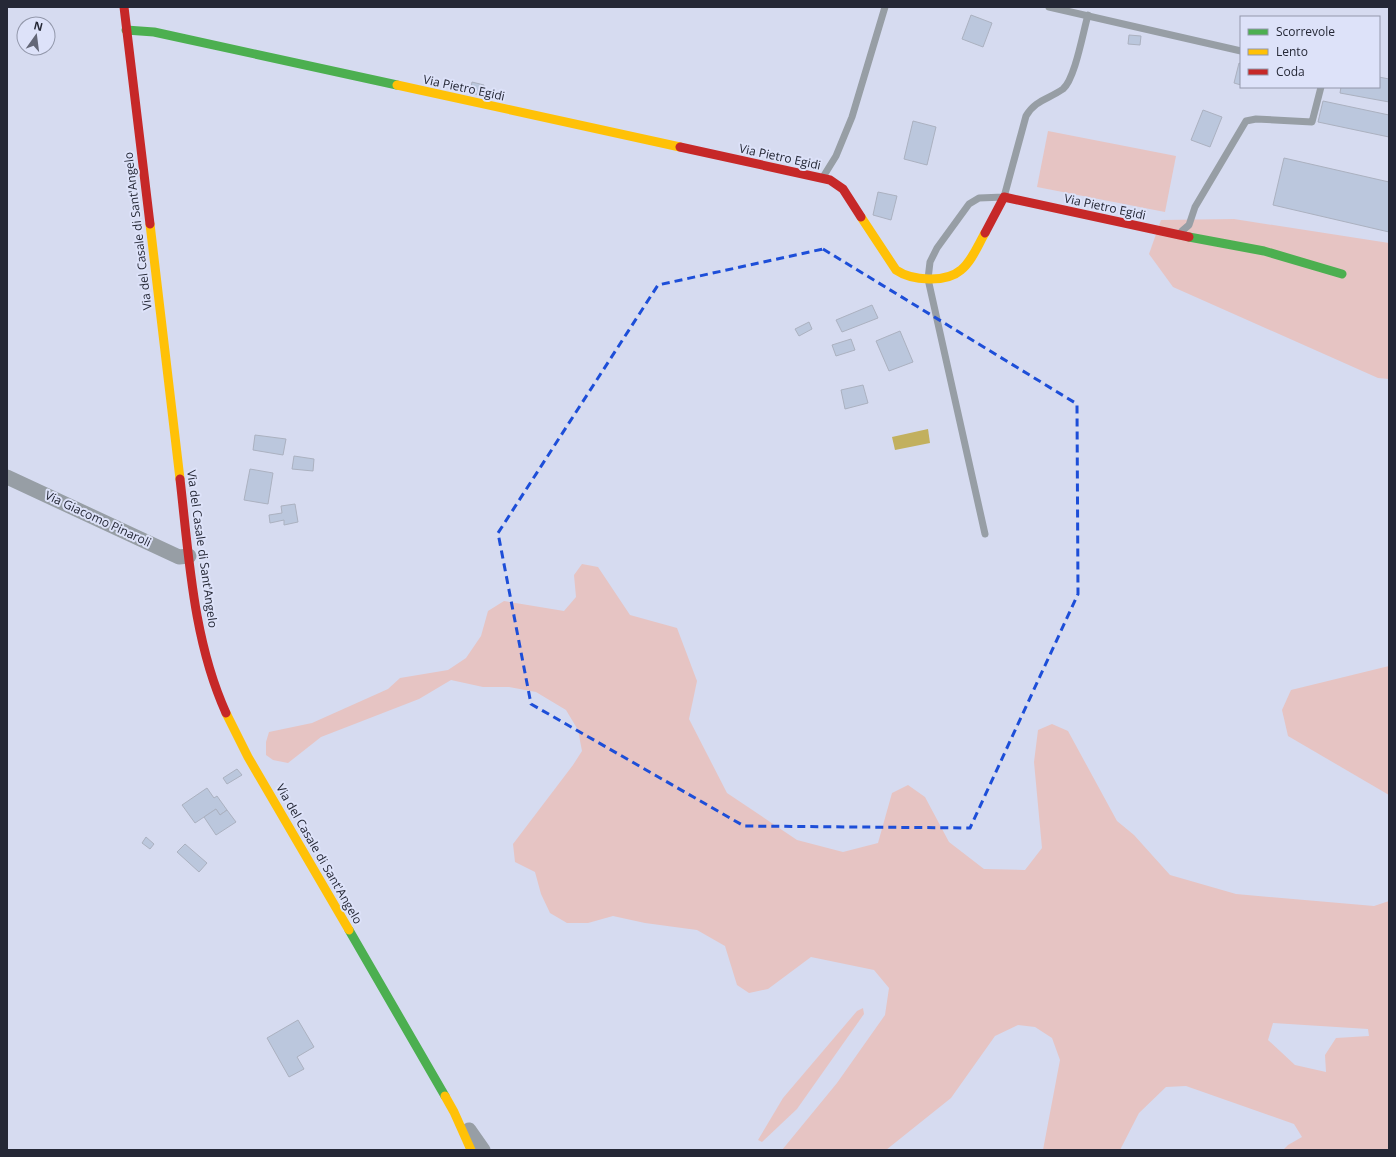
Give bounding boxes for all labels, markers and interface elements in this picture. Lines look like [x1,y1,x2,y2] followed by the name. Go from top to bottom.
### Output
[16,16,56,56] north arrow
[1240,16,1380,88] legend
[32,17,45,34] text: N
[1276,23,1335,40] text: Scorrevole
[1276,43,1308,60] text: Lento
[1276,63,1305,80] text: Coda
[422,71,506,104] street label: Via Pietro Egidi
[738,140,822,173] street label: Via Pietro Egidi
[119,151,156,311] street label: Via del Casale di Sant'Angelo
[1063,190,1147,223] street label: Via Pietro Egidi
[183,469,222,629] street label: Via del Casale di Sant'Angelo
[42,486,154,551] street label: Via Giacomo Pinaroli
[272,781,367,927] street label: Via del Casale di Sant'Angelo

